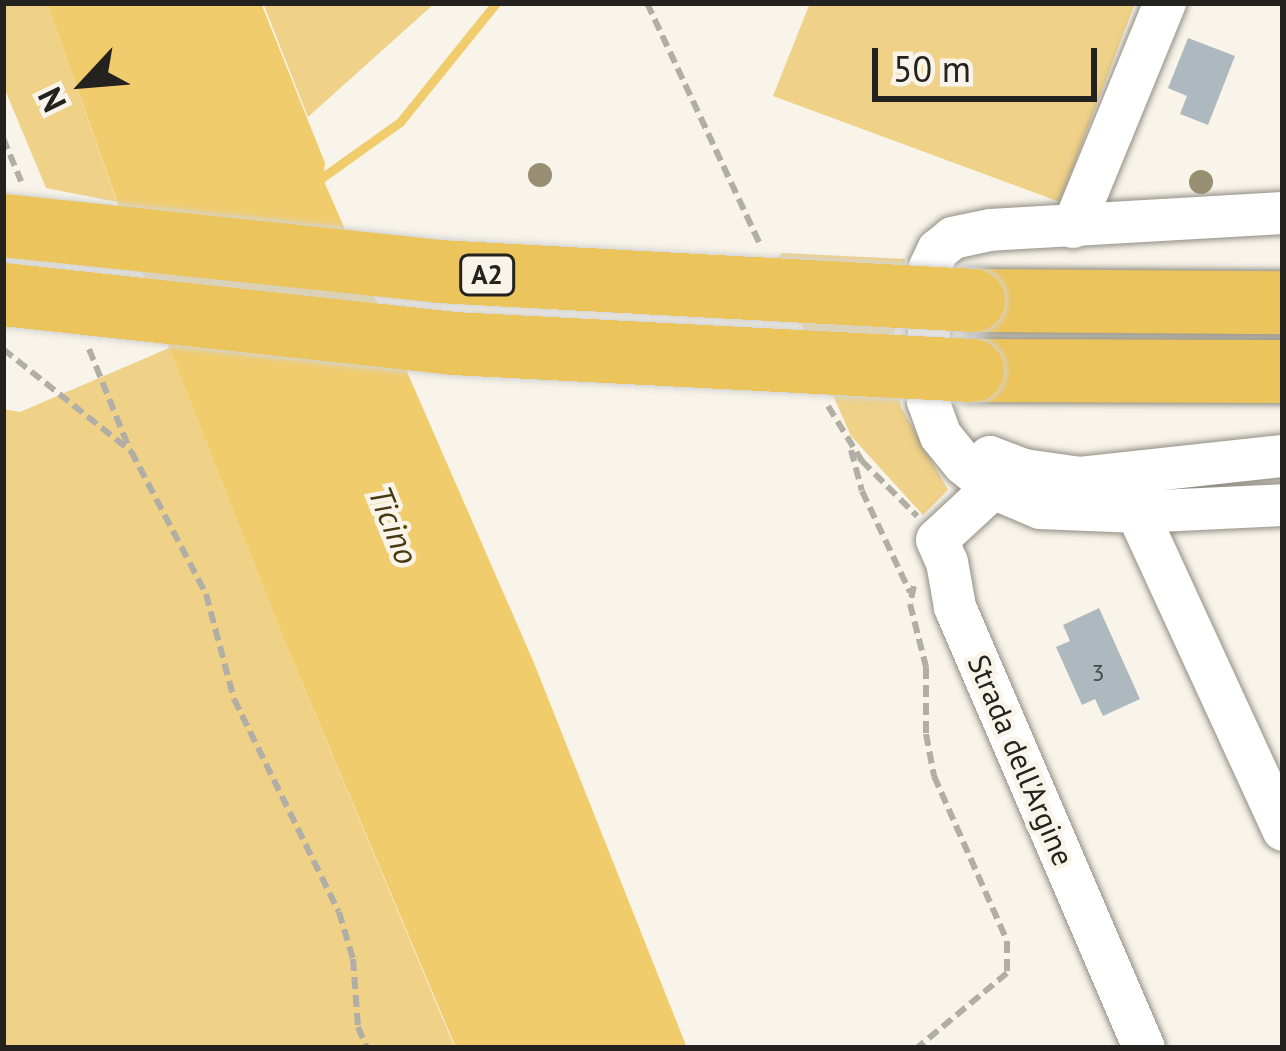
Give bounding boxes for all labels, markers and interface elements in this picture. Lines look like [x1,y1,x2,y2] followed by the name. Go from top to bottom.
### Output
[24,24,144,144] north arrow
[878,24,1103,98] scale bar
[893,45,971,92] text: 50 m
[27,81,75,119] text: N
[457,254,517,296] road number: A2
[360,480,428,570] water label: Ticino
[960,649,1082,871] street label: Strada dell'Argine
[1091,659,1105,687] house number: 3

